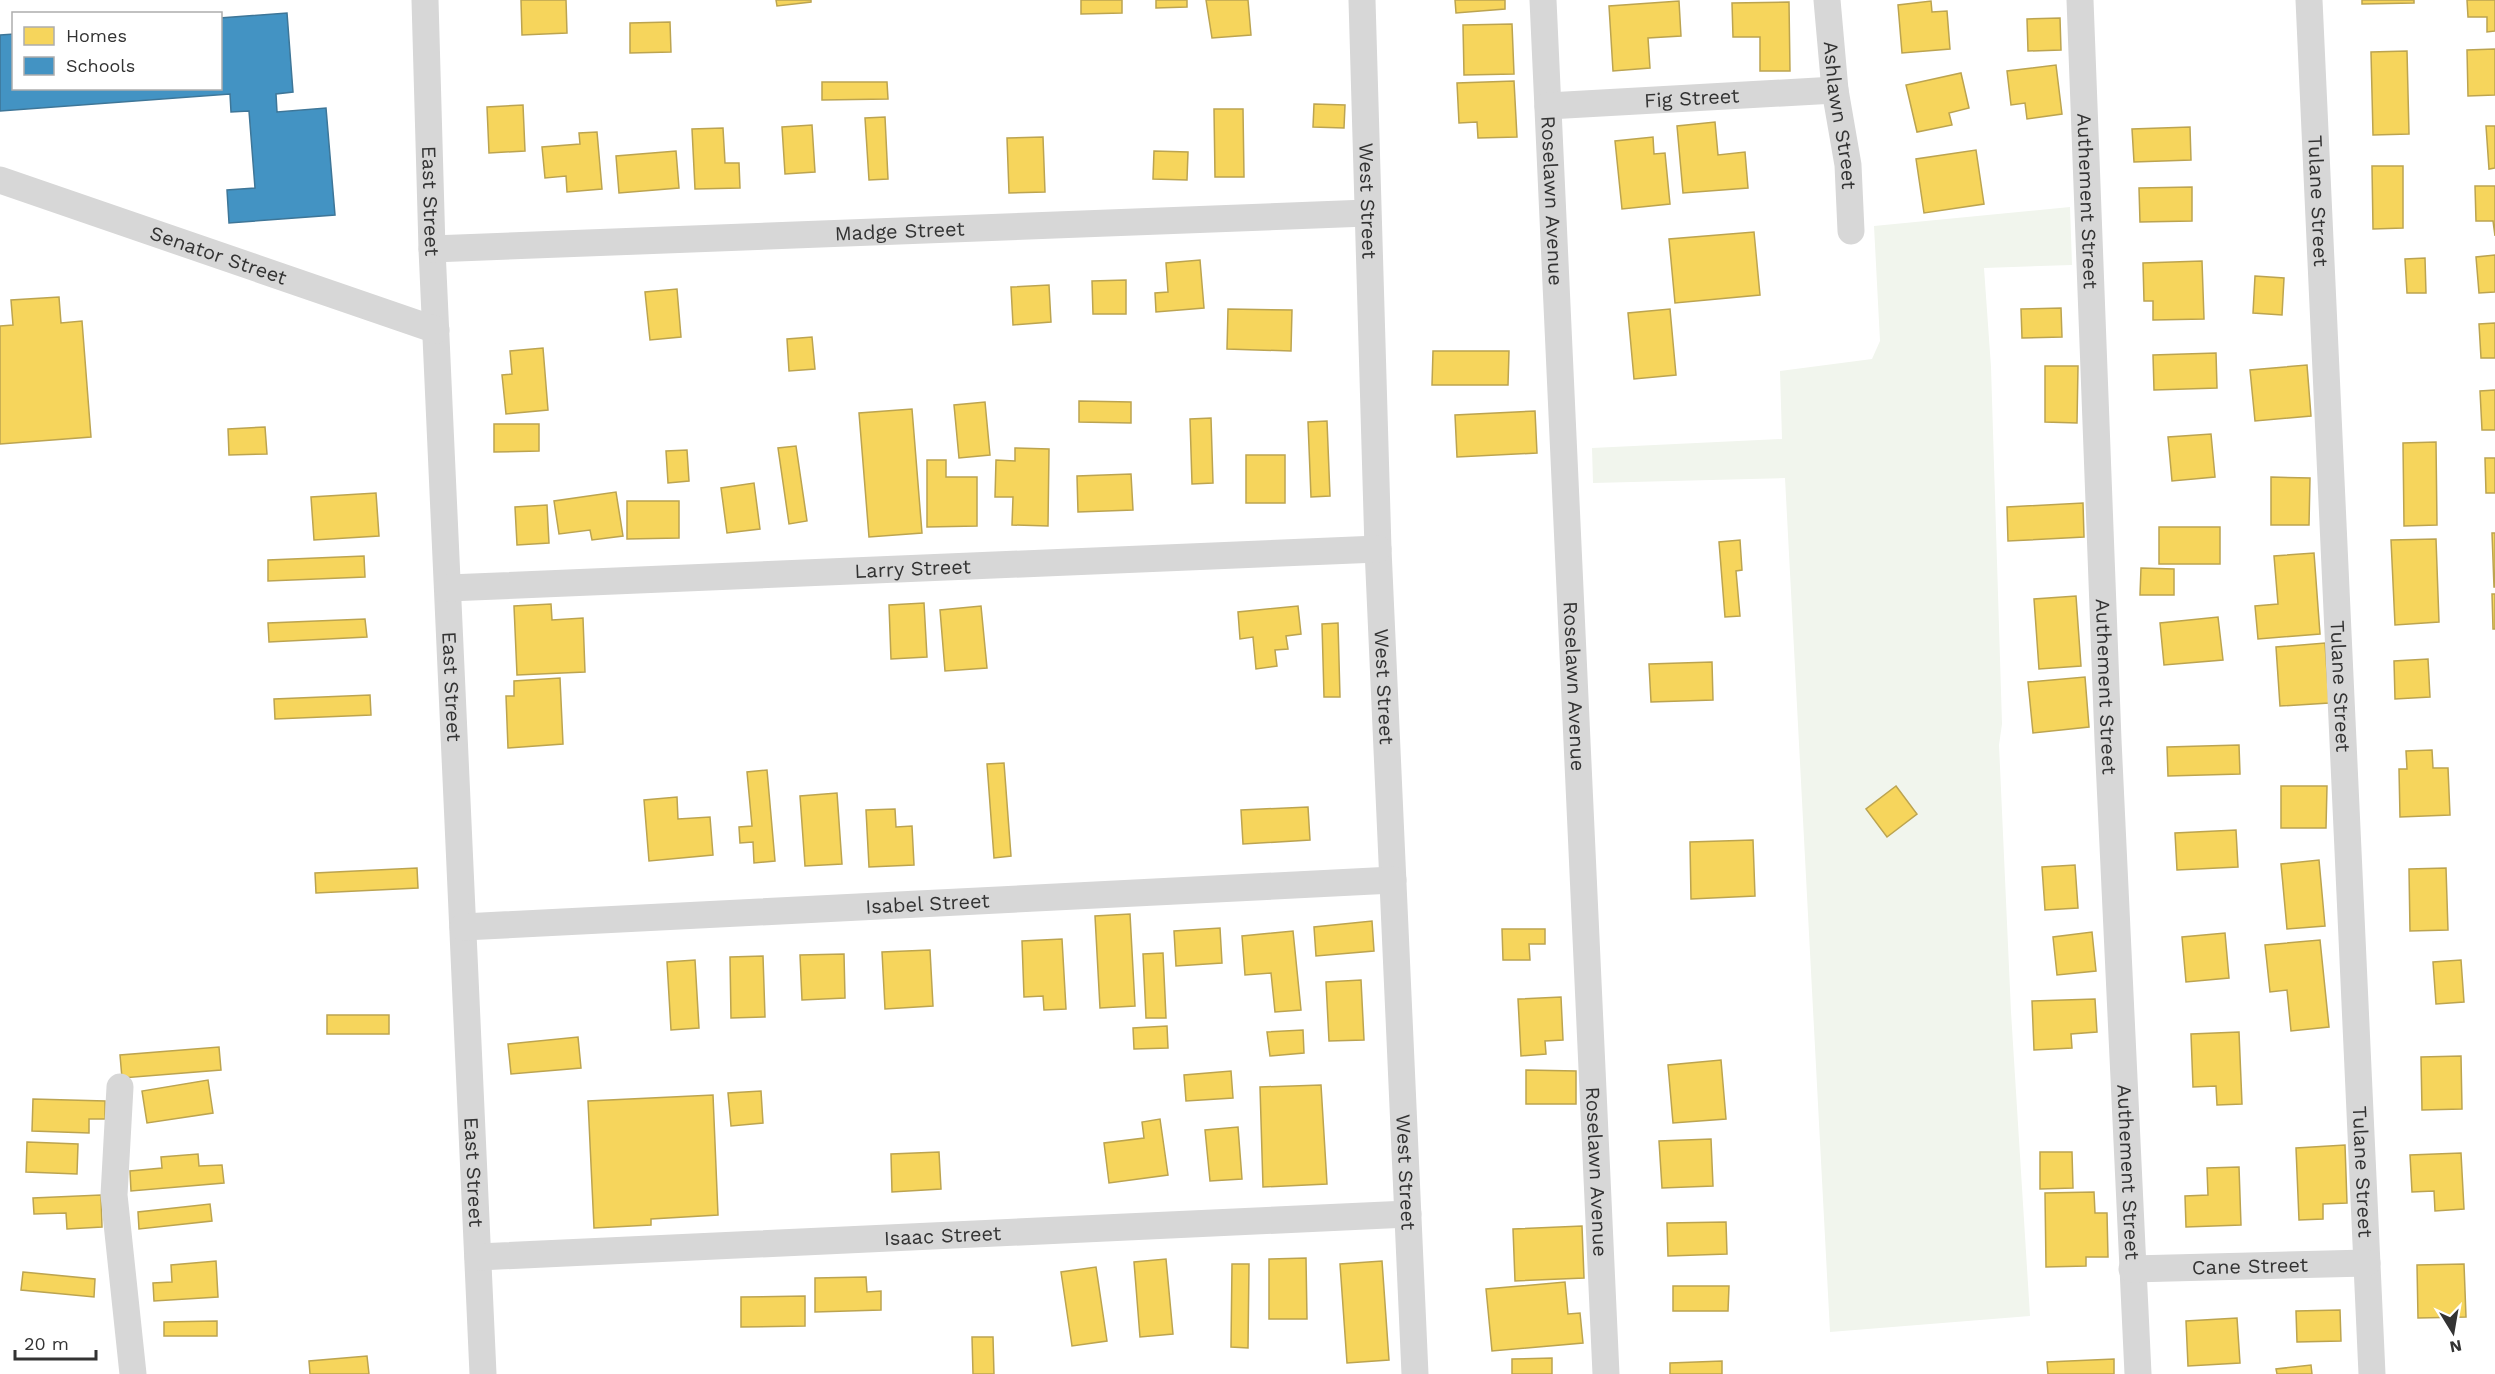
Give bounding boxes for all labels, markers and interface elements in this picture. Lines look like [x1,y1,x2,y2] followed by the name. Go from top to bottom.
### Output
[12,12,222,90] legend
[66,25,127,46] text: Homes
[1819,40,1861,190] street label: Ashlawn Street
[66,55,135,76] text: Schools
[1644,83,1741,113] street label: Fig Street
[2072,112,2103,290] street label: Authement Street
[1536,115,1568,286] street label: Roselawn Avenue
[2303,135,2333,268] street label: Tulane Street
[1354,143,1382,260] street label: West Street
[417,146,444,257] street label: East Street
[834,216,966,245] street label: Madge Street
[147,221,290,290] street label: Senator Street
[854,554,972,583] street label: Larry Street
[2091,598,2122,776] street label: Authement Street
[1559,601,1590,772] street label: Roselawn Avenue
[2325,620,2355,753] street label: Tulane Street
[1370,628,1399,746] street label: West Street
[437,631,466,743] street label: East Street
[865,888,991,919] street label: Isabel Street
[2112,1084,2145,1261] street label: Authement Street
[1581,1086,1613,1257] street label: Roselawn Avenue
[2348,1105,2378,1239] street label: Tulane Street
[1391,1114,1421,1231] street label: West Street
[459,1116,488,1228] street label: East Street
[883,1221,1002,1250] street label: Isaac Street
[2192,1252,2309,1279] street label: Cane Street
[2423,1302,2483,1362] north arrow
[15,1323,96,1361] scale bar
[24,1333,69,1354] text: 20 m
[2448,1336,2463,1357] text: N

